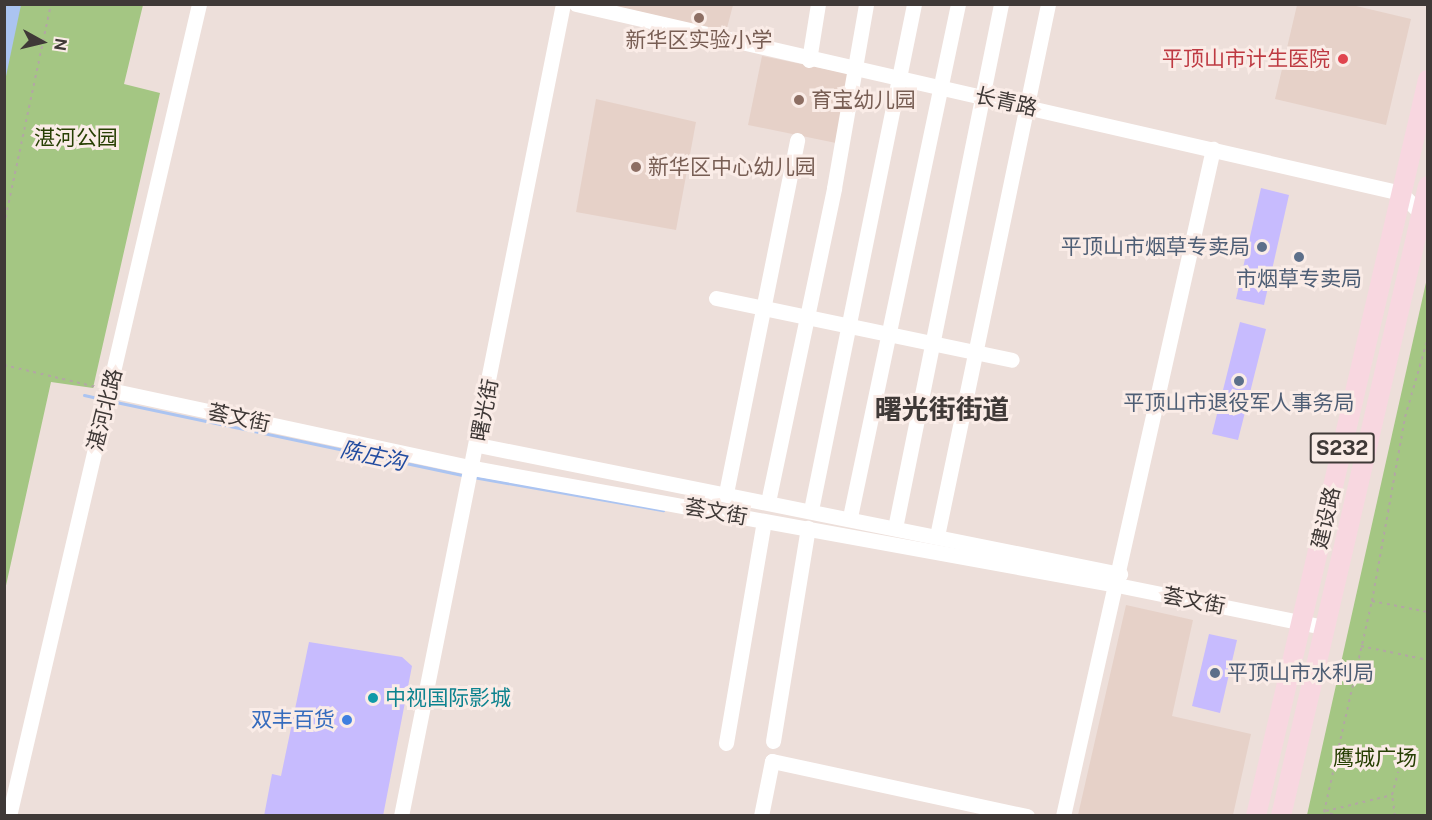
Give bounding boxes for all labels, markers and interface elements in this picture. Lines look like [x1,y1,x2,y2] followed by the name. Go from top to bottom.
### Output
[692,11,706,25] marker: 新华区实验小学
[12,12,72,72] north arrow
[626,27,772,53] place label: 新华区实验小学
[50,37,71,52] text: N
[1162,46,1330,72] place label: 平顶山市计生医院
[1334,50,1352,68] marker: 平顶山市计生医院
[972,83,1040,121] street label: 长青路
[811,87,916,113] place label: 育宝幼儿园
[792,93,806,107] marker: 育宝幼儿园
[34,125,118,151] park label: 湛河公园
[648,154,816,180] place label: 新华区中心幼儿园
[629,160,643,174] marker: 新华区中心幼儿园
[1061,234,1250,260] place label: 平顶山市烟草专卖局
[1255,240,1269,254] marker: 平顶山市烟草专卖局
[1292,250,1306,264] marker: 市烟草专卖局
[1236,266,1362,292] place label: 市烟草专卖局
[83,366,127,454] street label: 湛河北路
[1232,374,1246,388] marker: 平顶山市退役军人事务局
[467,377,503,443] street label: 曙光街
[1124,390,1354,416] place label: 平顶山市退役军人事务局
[875,394,1009,426] district label: 曙光街街道
[206,399,272,437] street label: 荟文街
[1309,431,1375,465] road number: S232
[338,436,408,476] water label: 陈庄沟
[1307,484,1345,552] street label: 建设路
[683,494,749,530] street label: 荟文街
[1161,583,1227,619] street label: 荟文街
[1227,660,1374,686] place label: 平顶山市水利局
[1208,666,1222,680] marker: 平顶山市水利局
[385,685,511,711] place label: 中视国际影城
[366,691,380,705] marker: 中视国际影城
[251,707,335,733] place label: 双丰百货
[340,713,354,727] marker: 双丰百货
[1333,745,1417,771] park label: 鹰城广场

